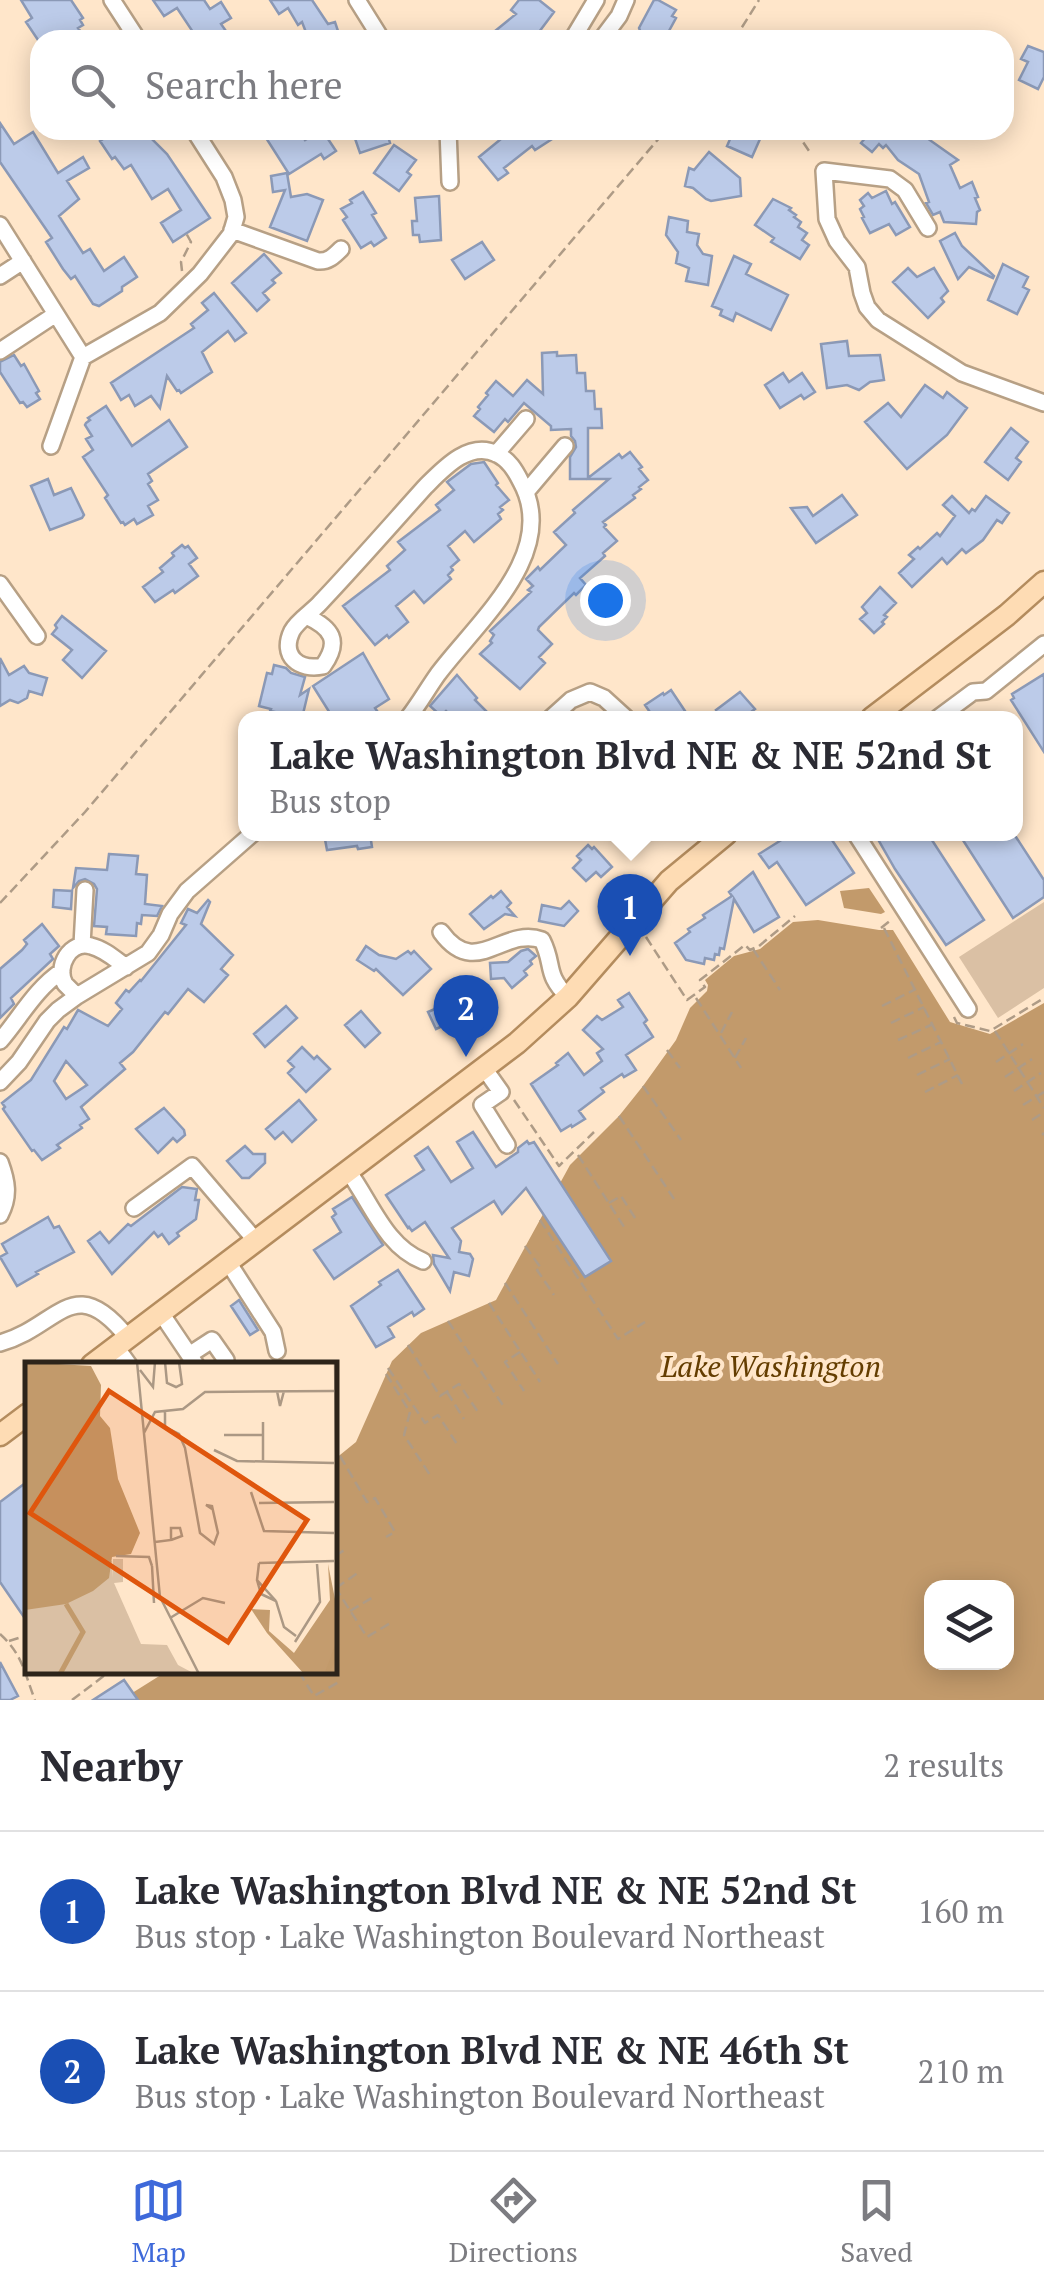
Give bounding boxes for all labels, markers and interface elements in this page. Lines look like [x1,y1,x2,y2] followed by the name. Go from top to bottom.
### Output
[30,30,1014,140] search box
[65,58,120,113] icon: search
[145,60,343,110] text: Search here
[580,575,631,626] your location
[238,711,1023,841] popup
[270,730,991,780] text: Lake Washington Blvd NE & NE 52nd St
[270,780,391,822] text: Bus stop
[598,874,662,956] pin: 1
[434,974,498,1057] pin: 2
[660,1346,881,1386] water label: Lake Washington
[25,1362,338,1675] inset map
[924,1580,1014,1670] map controls
[924,1580,1014,1670] button: layers
[40,1737,182,1793] text: Nearby
[883,1744,1004,1786] text: 2 results
[135,1865,857,1915] text: Lake Washington Blvd NE & NE 52nd St
[63,1890,82,1932] text: 1
[917,1890,1004,1932] text: 160 m
[135,1915,825,1957] text: Bus stop · Lake Washington Boulevard Northeast
[135,2025,849,2075] text: Lake Washington Blvd NE & NE 46th St
[63,2050,82,2092] text: 2
[917,2050,1004,2092] text: 210 m
[135,2075,825,2117] text: Bus stop · Lake Washington Boulevard Northeast
[131,2173,186,2270] tab: Map
[449,2173,578,2270] tab: Directions
[840,2173,913,2270] tab: Saved

